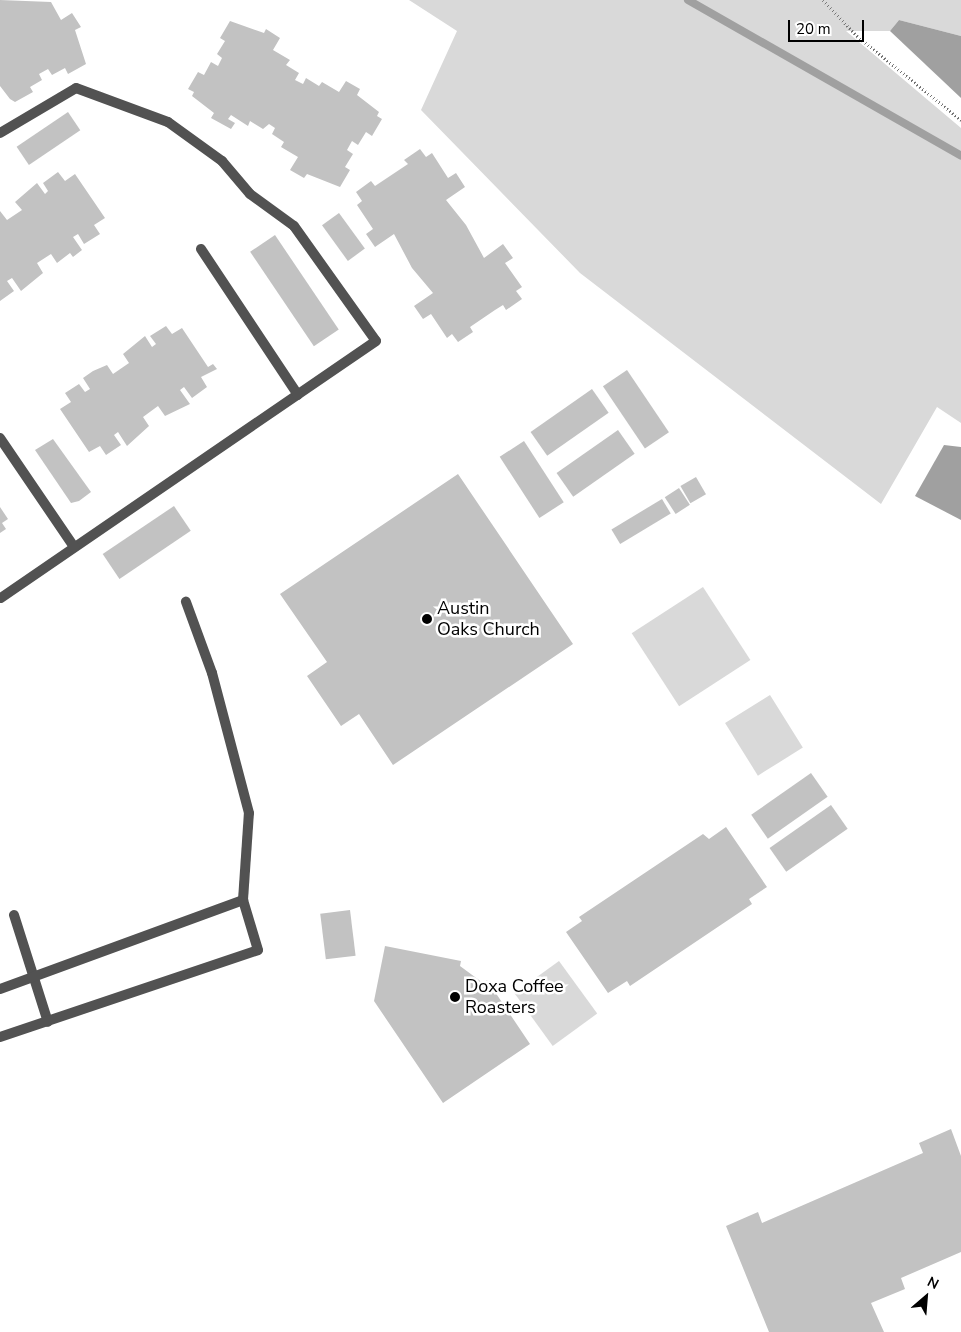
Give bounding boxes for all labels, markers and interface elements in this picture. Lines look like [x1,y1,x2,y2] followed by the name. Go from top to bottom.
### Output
[791,10,867,42] scale bar
[796,19,831,39] text: 20 m
[437,598,540,640] place label: Austin Oaks Church
[421,613,433,625] marker: Austin Oaks Church
[465,976,564,1019] place label: Doxa Coffee Roasters
[449,991,461,1003] marker: Doxa Coffee Roasters
[901,1272,951,1322] north arrow
[924,1272,942,1294] text: N

